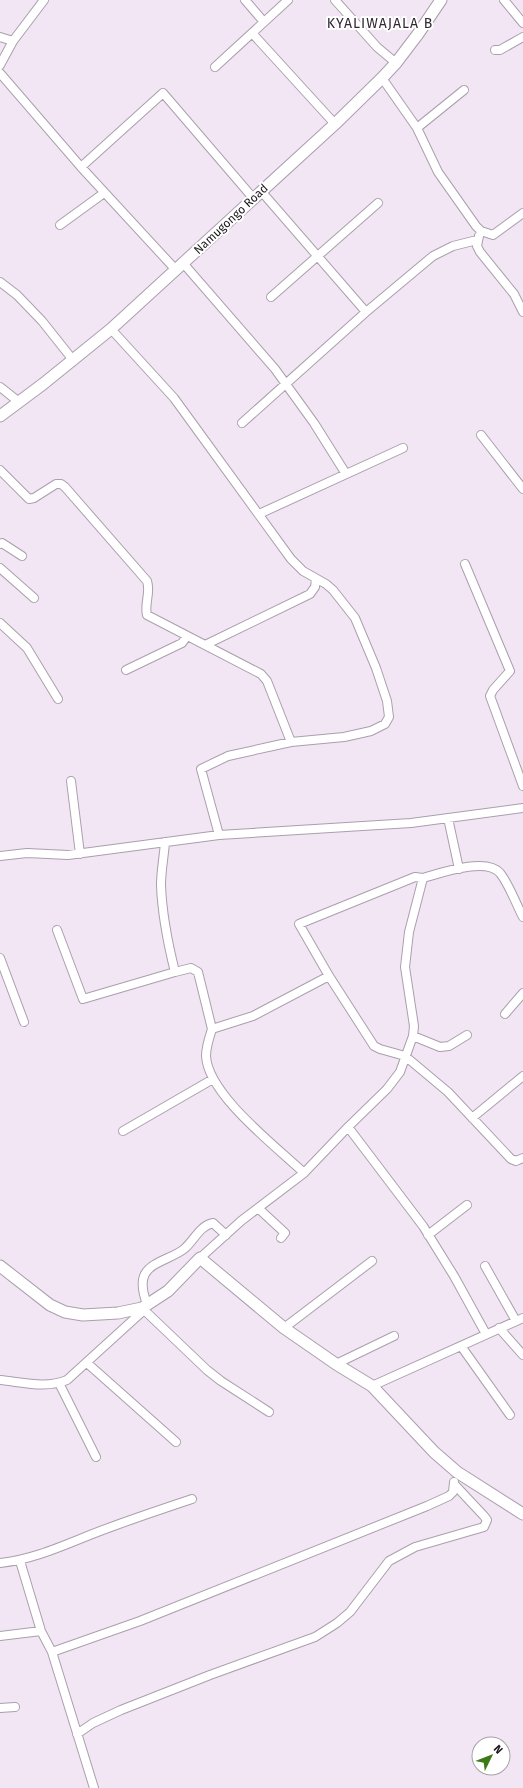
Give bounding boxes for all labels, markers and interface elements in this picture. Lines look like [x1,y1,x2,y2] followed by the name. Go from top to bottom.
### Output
[327,15,433,32] district label: KYALIWAJALA B
[191,181,271,257] street label: Namugongo Road
[471,1736,511,1776] north arrow
[491,1742,505,1757] text: N

